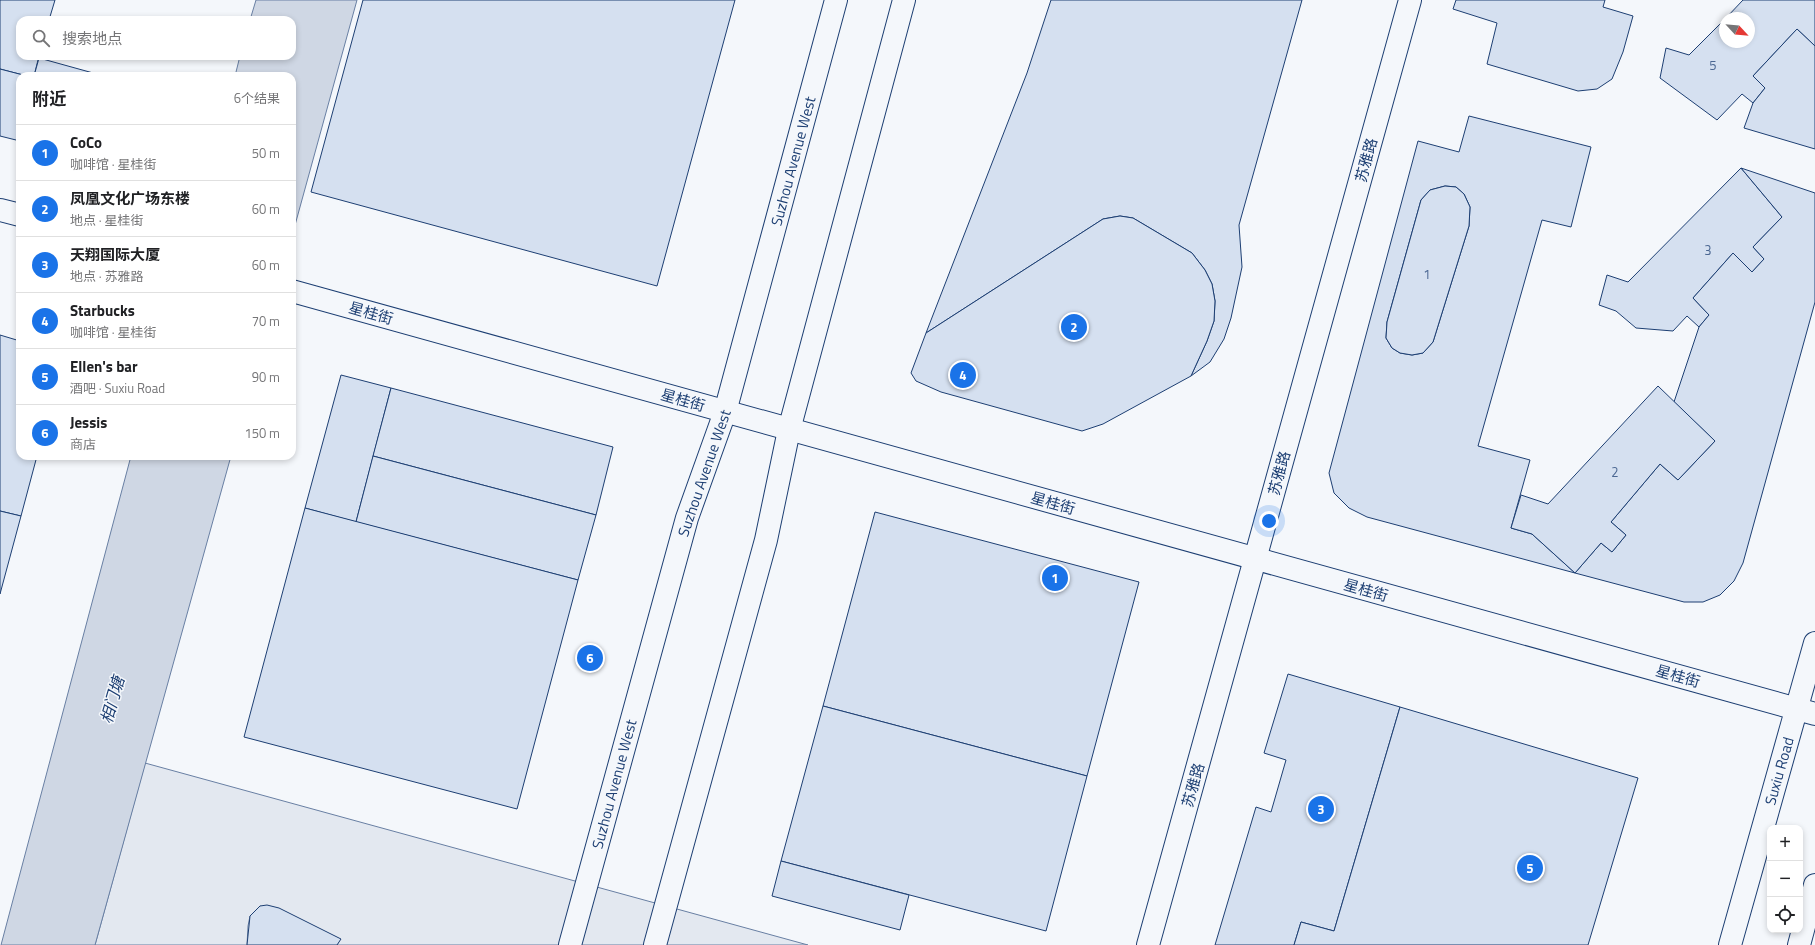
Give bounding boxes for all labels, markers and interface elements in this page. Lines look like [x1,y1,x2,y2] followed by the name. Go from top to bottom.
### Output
[1719,12,1755,48] north arrow
[16,16,296,60] search box
[30,27,52,49] icon: search
[62,27,122,50] text: 搜索地点
[1709,55,1717,75] house number: 5
[32,86,66,112] text: 附近
[234,88,280,108] text: 6个结果
[765,93,822,228] street label: Suzhou Avenue West
[70,131,102,154] text: CoCo
[1349,135,1383,185] street label: 苏雅路
[41,143,49,163] text: 1
[252,143,280,163] text: 50 m
[70,154,157,174] text: 咖啡馆 · 星桂街
[70,187,190,210] text: 凤凰文化广场东楼
[41,199,49,219] text: 2
[252,199,280,219] text: 60 m
[70,210,144,230] text: 地点 · 星桂街
[1704,240,1712,260] house number: 3
[70,243,160,266] text: 天翔国际大厦
[41,255,49,275] text: 3
[252,255,280,275] text: 60 m
[1423,264,1431,284] house number: 1
[70,266,144,286] text: 地点 · 苏雅路
[346,296,396,330] street label: 星桂街
[70,299,135,322] text: Starbucks
[41,311,49,331] text: 4
[252,311,280,331] text: 70 m
[1061,312,1087,342] pin: 2
[70,322,157,342] text: 咖啡馆 · 星桂街
[70,355,138,378] text: Ellen's bar
[950,360,976,390] pin: 4
[41,367,49,387] text: 5
[252,367,280,387] text: 90 m
[70,378,165,398] text: 酒吧 · Suxiu Road
[658,383,708,417] street label: 星桂街
[671,406,737,540] street label: Suzhou Avenue West
[70,411,107,434] text: Jessis
[41,423,49,443] text: 6
[244,423,280,443] text: 150 m
[70,434,96,454] text: 商店
[1262,448,1296,498] street label: 苏雅路
[1611,462,1619,482] house number: 2
[1028,486,1078,520] street label: 星桂街
[1259,511,1279,531] your location
[1042,563,1068,593] pin: 1
[1341,573,1391,607] street label: 星桂街
[577,643,603,673] pin: 6
[1653,659,1703,693] street label: 星桂街
[94,671,131,726] water label: 相门塘
[586,716,643,851] street label: Suzhou Avenue West
[1758,734,1800,808] street label: Suxiu Road
[1176,760,1210,810] street label: 苏雅路
[1308,794,1334,824] pin: 3
[1767,825,1803,933] map controls
[1767,825,1803,861] button: +
[1517,853,1543,883] pin: 5
[1767,861,1803,897] button: −
[1767,897,1803,933] button: locate

